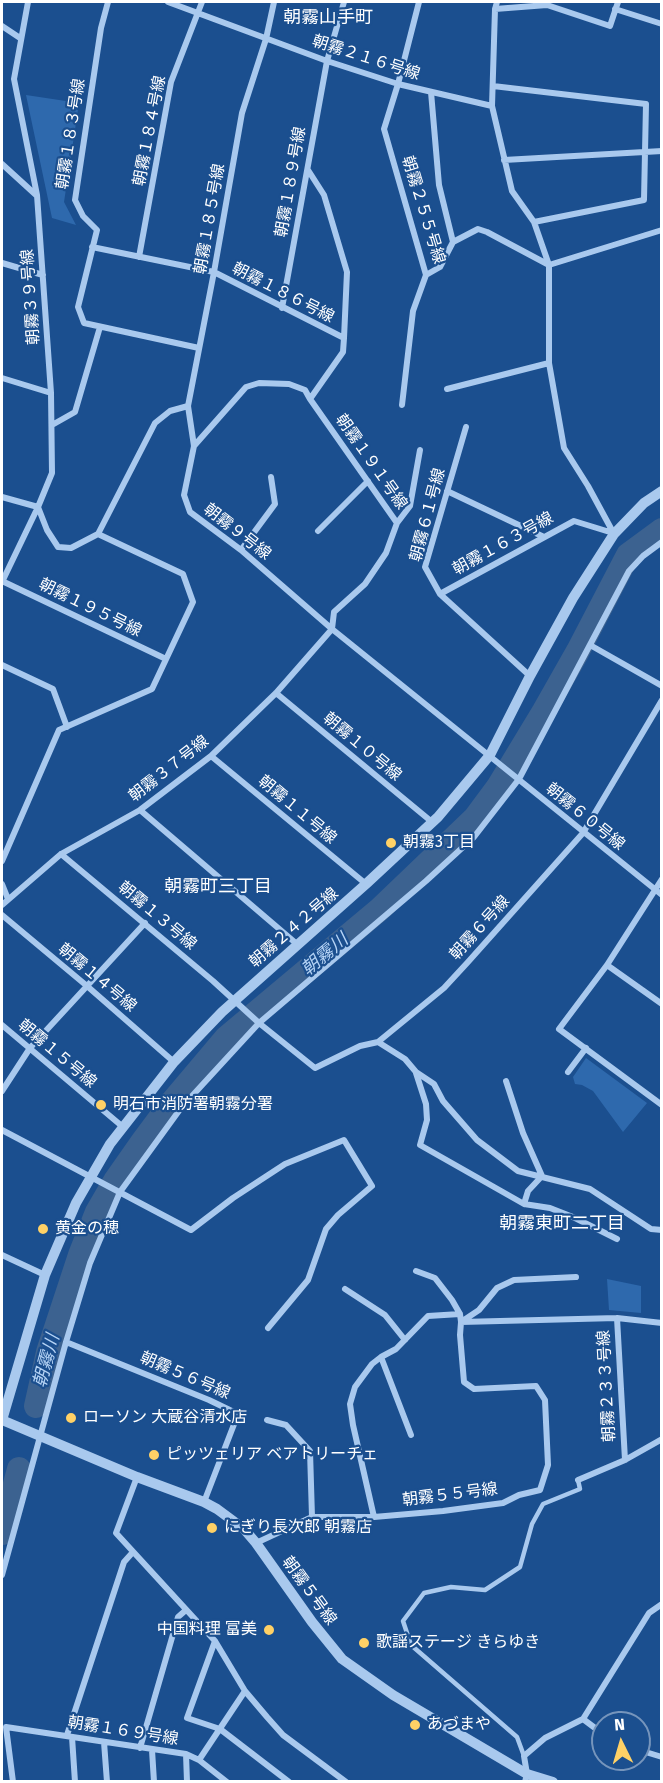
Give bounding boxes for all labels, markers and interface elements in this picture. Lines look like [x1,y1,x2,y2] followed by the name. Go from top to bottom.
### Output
[283,7,373,29] district label: 朝霧山手町
[310,32,422,84] street label: 朝霧２１６号線
[130,74,170,188] street label: 朝霧１８４号線
[53,77,89,191] street label: 朝霧１８３号線
[272,125,310,239] street label: 朝霧１８９号線
[397,154,449,266] street label: 朝霧２５５号線
[191,162,229,276] street label: 朝霧１８５号線
[18,248,44,346] street label: 朝霧３９号線
[229,259,337,327] street label: 朝霧１８６号線
[331,411,411,513] street label: 朝霧１９１号線
[406,466,450,564] street label: 朝霧６１号線
[200,500,274,564] street label: 朝霧９号線
[449,508,557,580] street label: 朝霧１６３号線
[35,575,145,641] street label: 朝霧１９５号線
[319,709,405,785] street label: 朝霧１０号線
[125,732,213,806] street label: 朝霧３７号線
[254,772,340,848] street label: 朝霧１１号線
[542,779,628,855] street label: 朝霧６０号線
[403,833,475,853] place label: 朝霧3丁目
[384,836,398,850] marker: 朝霧3丁目
[164,876,272,898] district label: 朝霧町三丁目
[114,878,200,954] street label: 朝霧１３号線
[245,884,343,972] street label: 朝霧２４２号線
[446,892,514,964] street label: 朝霧６号線
[297,929,353,981] water label: 朝霧川
[54,940,140,1016] street label: 朝霧１４号線
[14,1016,100,1092] street label: 朝霧１５号線
[113,1095,273,1115] place label: 明石市消防署朝霧分署
[94,1098,108,1112] marker: 明石市消防署朝霧分署
[499,1213,625,1235] district label: 朝霧東町二丁目
[55,1219,119,1239] place label: 黄金の穂
[36,1222,50,1236] marker: 黄金の穂
[594,1330,620,1442] street label: 朝霧２３３号線
[30,1332,64,1390] water label: 朝霧川
[137,1348,233,1404] street label: 朝霧５６号線
[83,1408,247,1428] place label: ローソン 大蔵谷清水店
[64,1411,78,1425] marker: ローソン 大蔵谷清水店
[166,1445,378,1465] place label: ピッツェリア ベアトリーチェ
[147,1448,161,1462] marker: ピッツェリア ベアトリーチェ
[401,1480,499,1510] street label: 朝霧５５号線
[224,1518,372,1538] place label: にぎり長次郎 朝霧店
[205,1521,219,1535] marker: にぎり長次郎 朝霧店
[278,1553,340,1629] street label: 朝霧５号線
[157,1620,257,1640] place label: 中国料理 富美
[262,1623,276,1637] marker: 中国料理 富美
[376,1633,540,1653] place label: 歌謡ステージ きらゆき
[357,1636,371,1650] marker: 歌謡ステージ きらゆき
[591,1711,651,1771] north arrow
[66,1713,180,1749] street label: 朝霧１６９号線
[427,1715,491,1735] place label: あづまや
[613,1715,626,1734] text: N
[408,1718,422,1732] marker: あづまや

